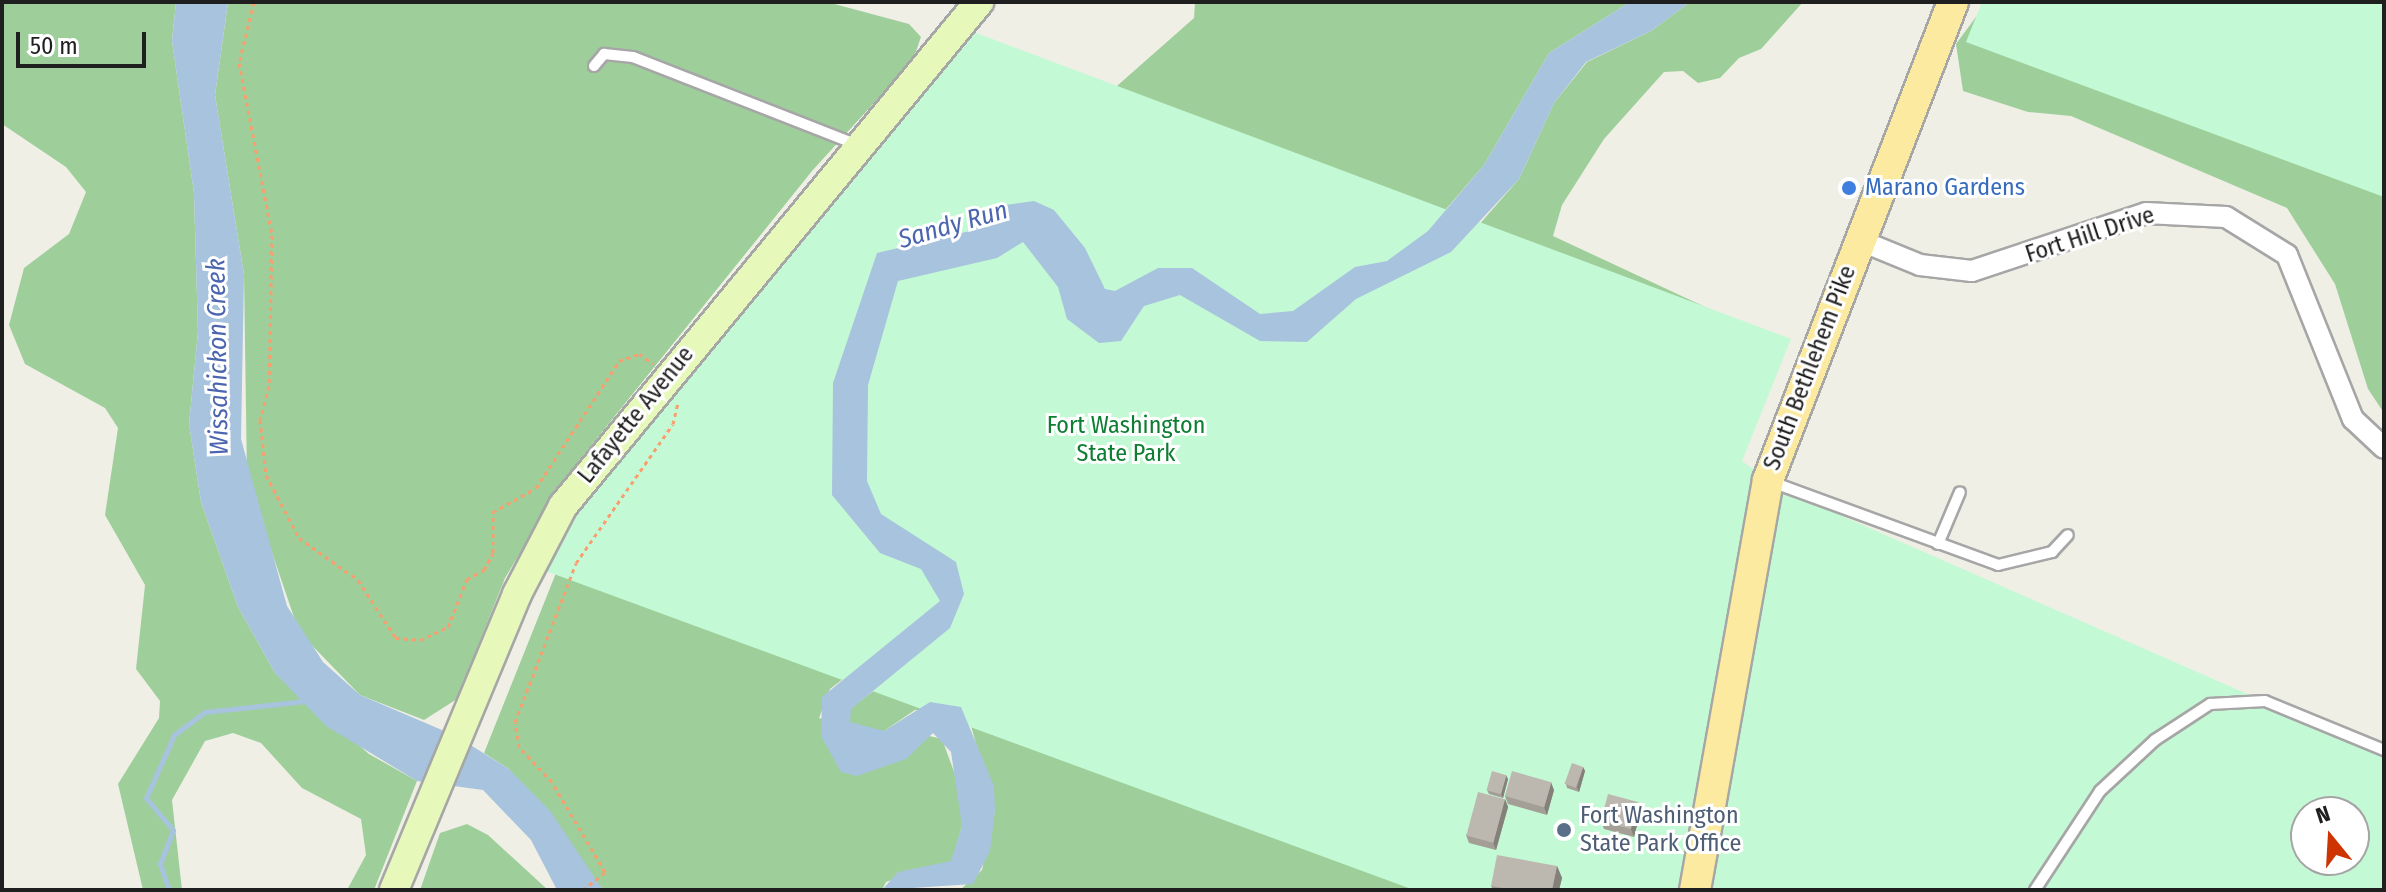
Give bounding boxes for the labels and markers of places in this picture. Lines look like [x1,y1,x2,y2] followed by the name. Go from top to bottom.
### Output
[1865,174,2025,202] place label: Marano Gardens
[1840,179,1858,197] marker: Marano Gardens
[1580,802,1741,858] place label: Fort Washington State Park Office
[1555,821,1573,839] marker: Fort Washington State Park Office

